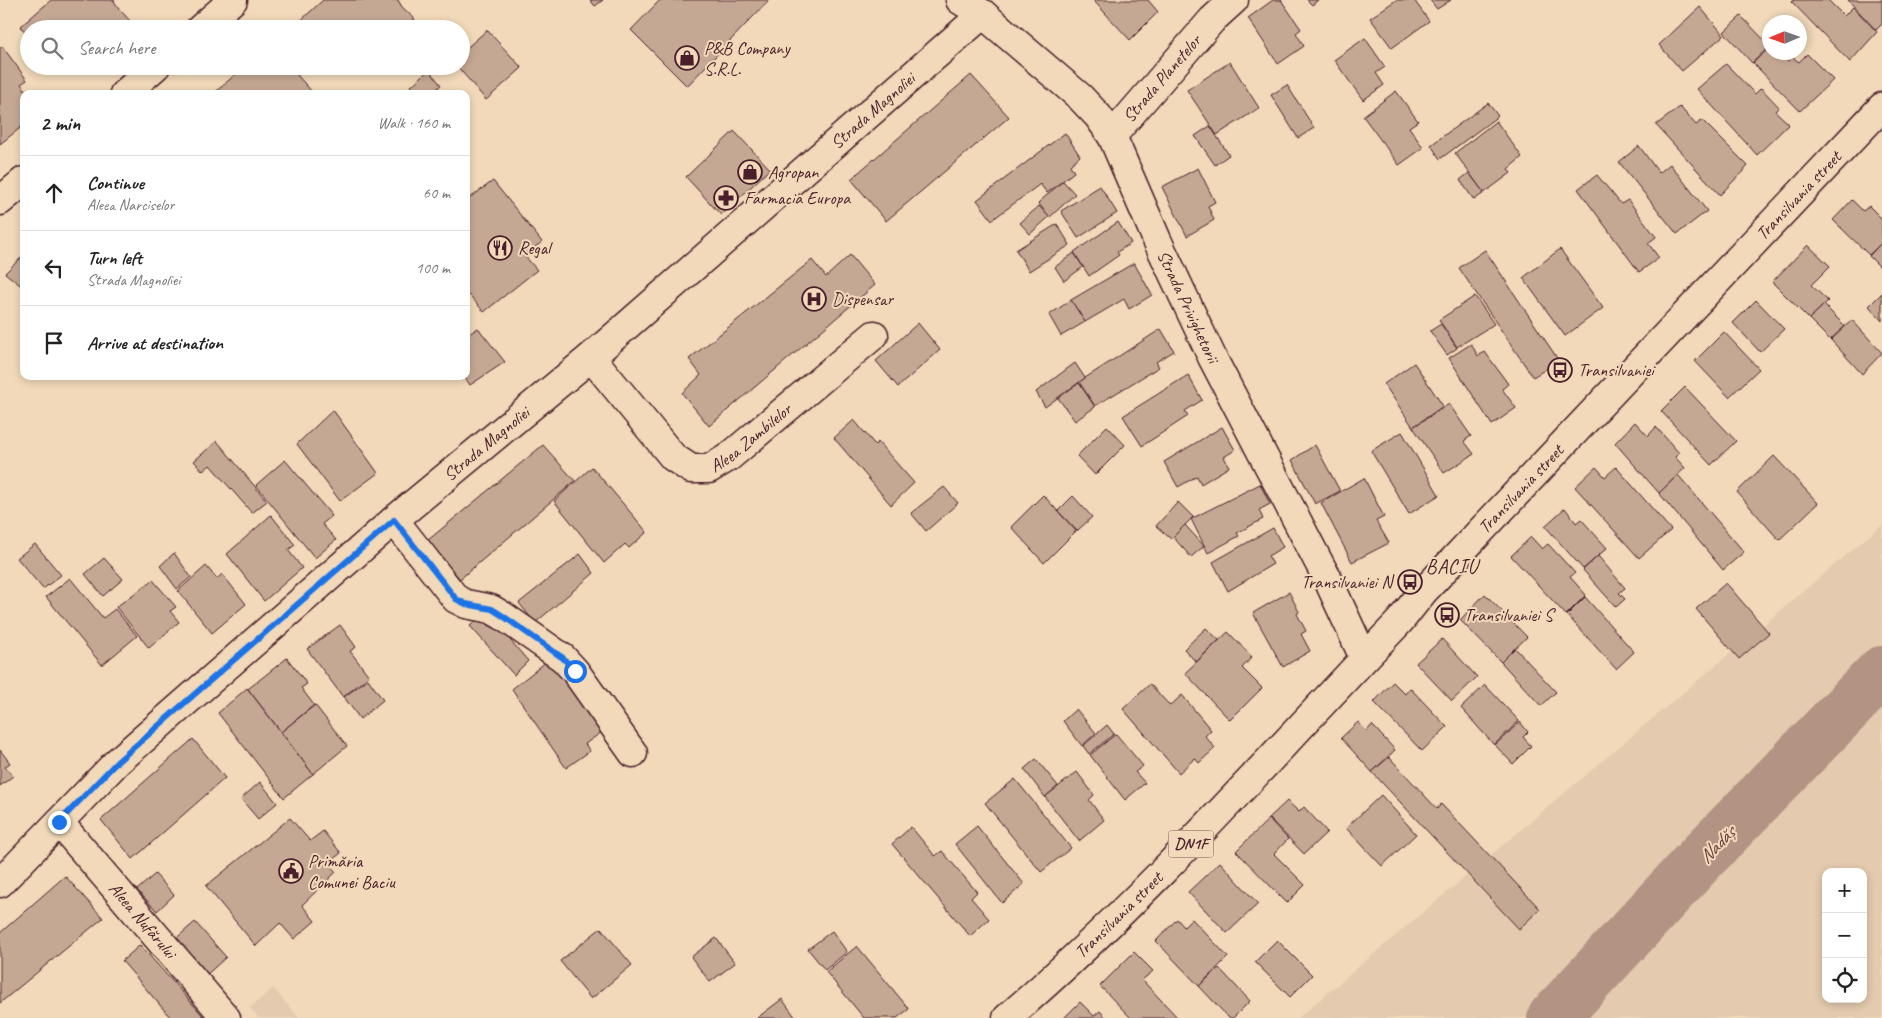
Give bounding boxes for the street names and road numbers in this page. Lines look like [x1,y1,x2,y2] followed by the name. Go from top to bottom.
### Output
[1118,29,1206,127] street label: Strada Planetelor
[826,66,921,153] street label: Strada Magnoliei
[1751,145,1847,244] street label: Transilvania street
[1152,247,1225,369] street label: Strada Privighetorii
[706,397,797,477] street label: Aleea Zambilelor
[439,400,536,486] street label: Strada Magnoliei
[1473,438,1569,538] street label: Transilvania street
[1168,831,1214,858] road number: DN1F
[1070,866,1169,963] street label: Transilvania street
[104,878,183,965] street label: Aleea Nufărului

